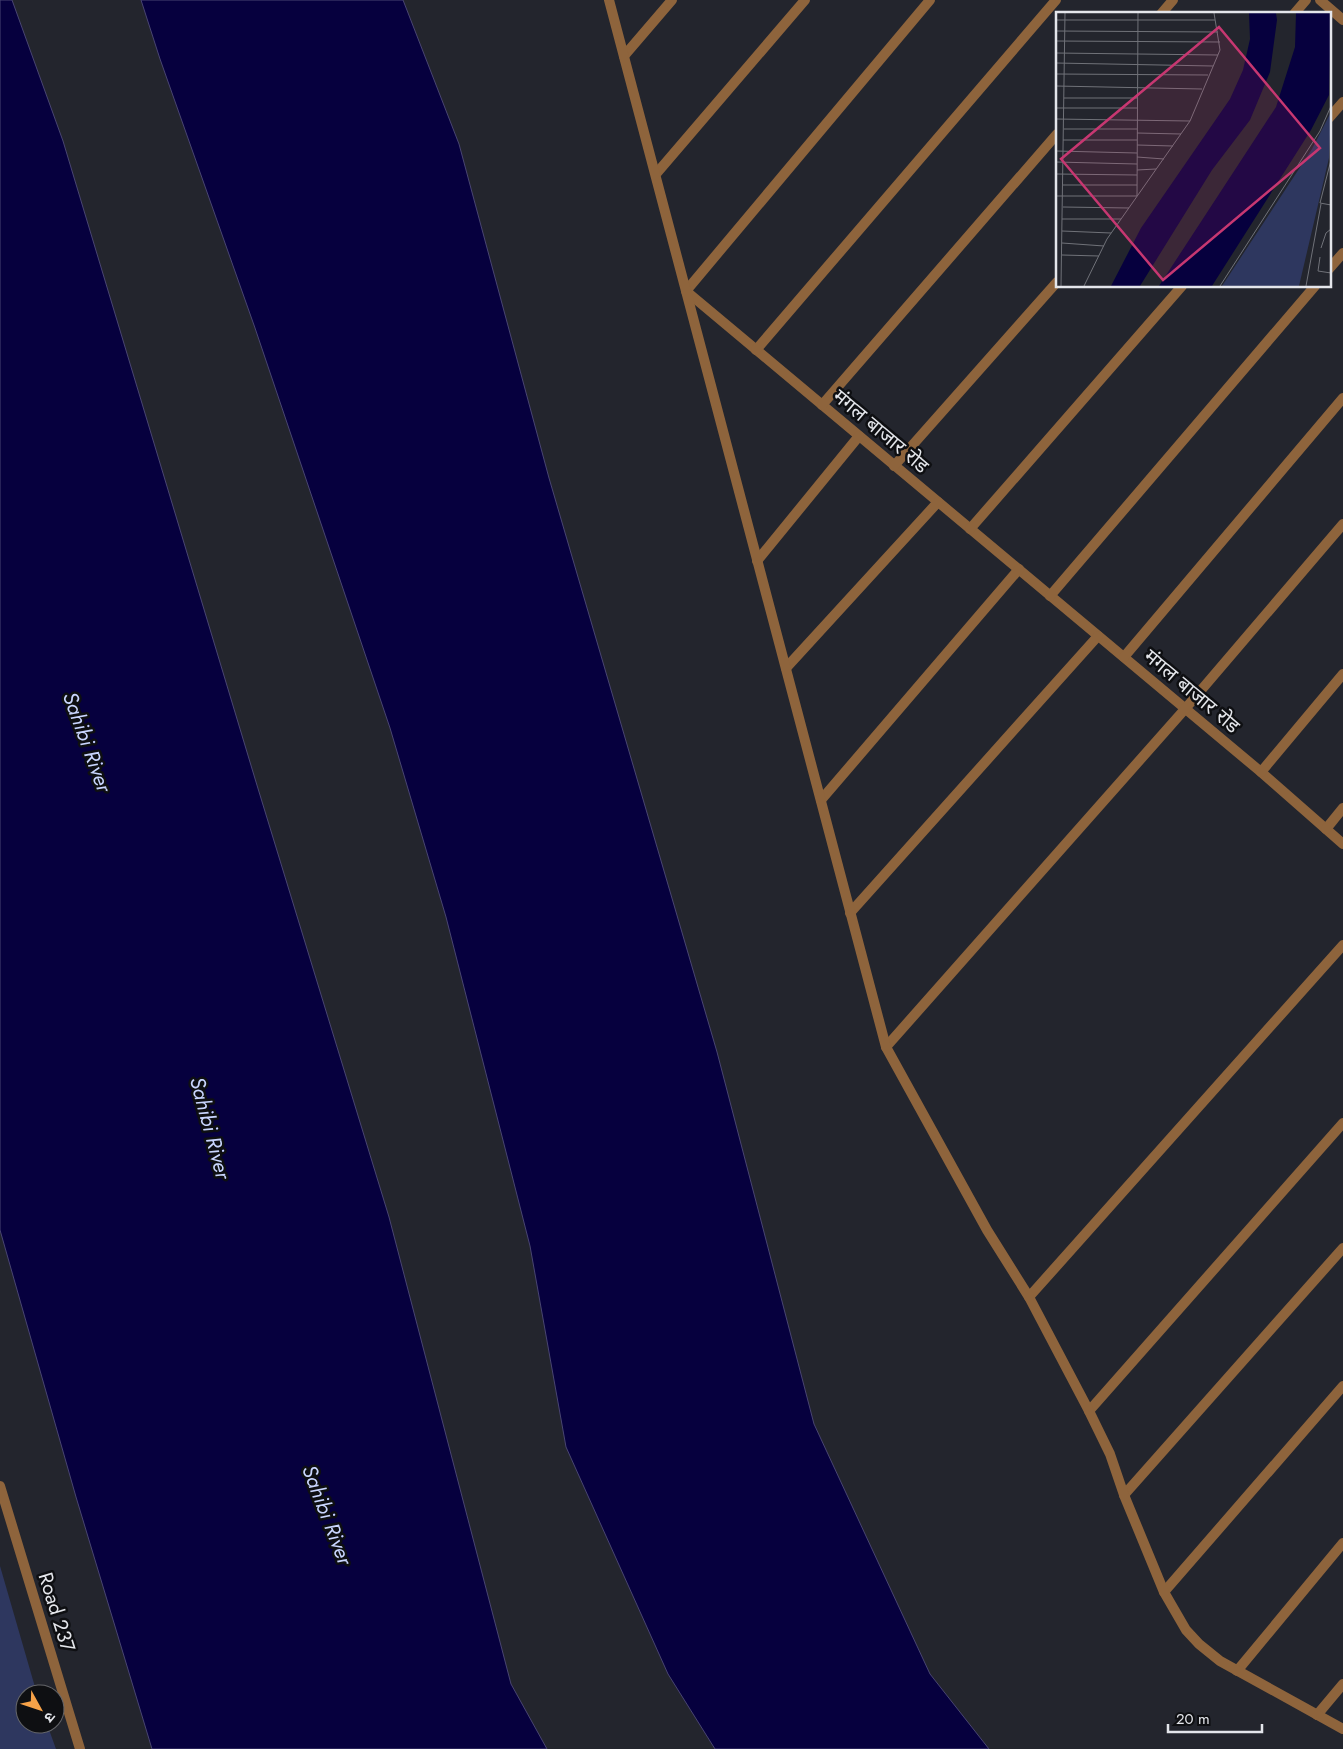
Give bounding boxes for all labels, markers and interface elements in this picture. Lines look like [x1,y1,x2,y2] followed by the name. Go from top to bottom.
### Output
[1056,12,1330,288] inset map
[826,382,935,480] street label: मंगल बाजार रोड
[1137,642,1246,740] street label: मंगल बाजार रोड
[55,688,119,797] water label: Sahibi River
[182,1073,238,1183] water label: Sahibi River
[294,1461,360,1570] water label: Sahibi River
[31,1569,82,1656] street label: Road 237
[15,1684,65,1734] north arrow
[1168,1702,1262,1734] scale bar
[39,1708,60,1728] text: उ
[1176,1708,1210,1730] text: 20 m

